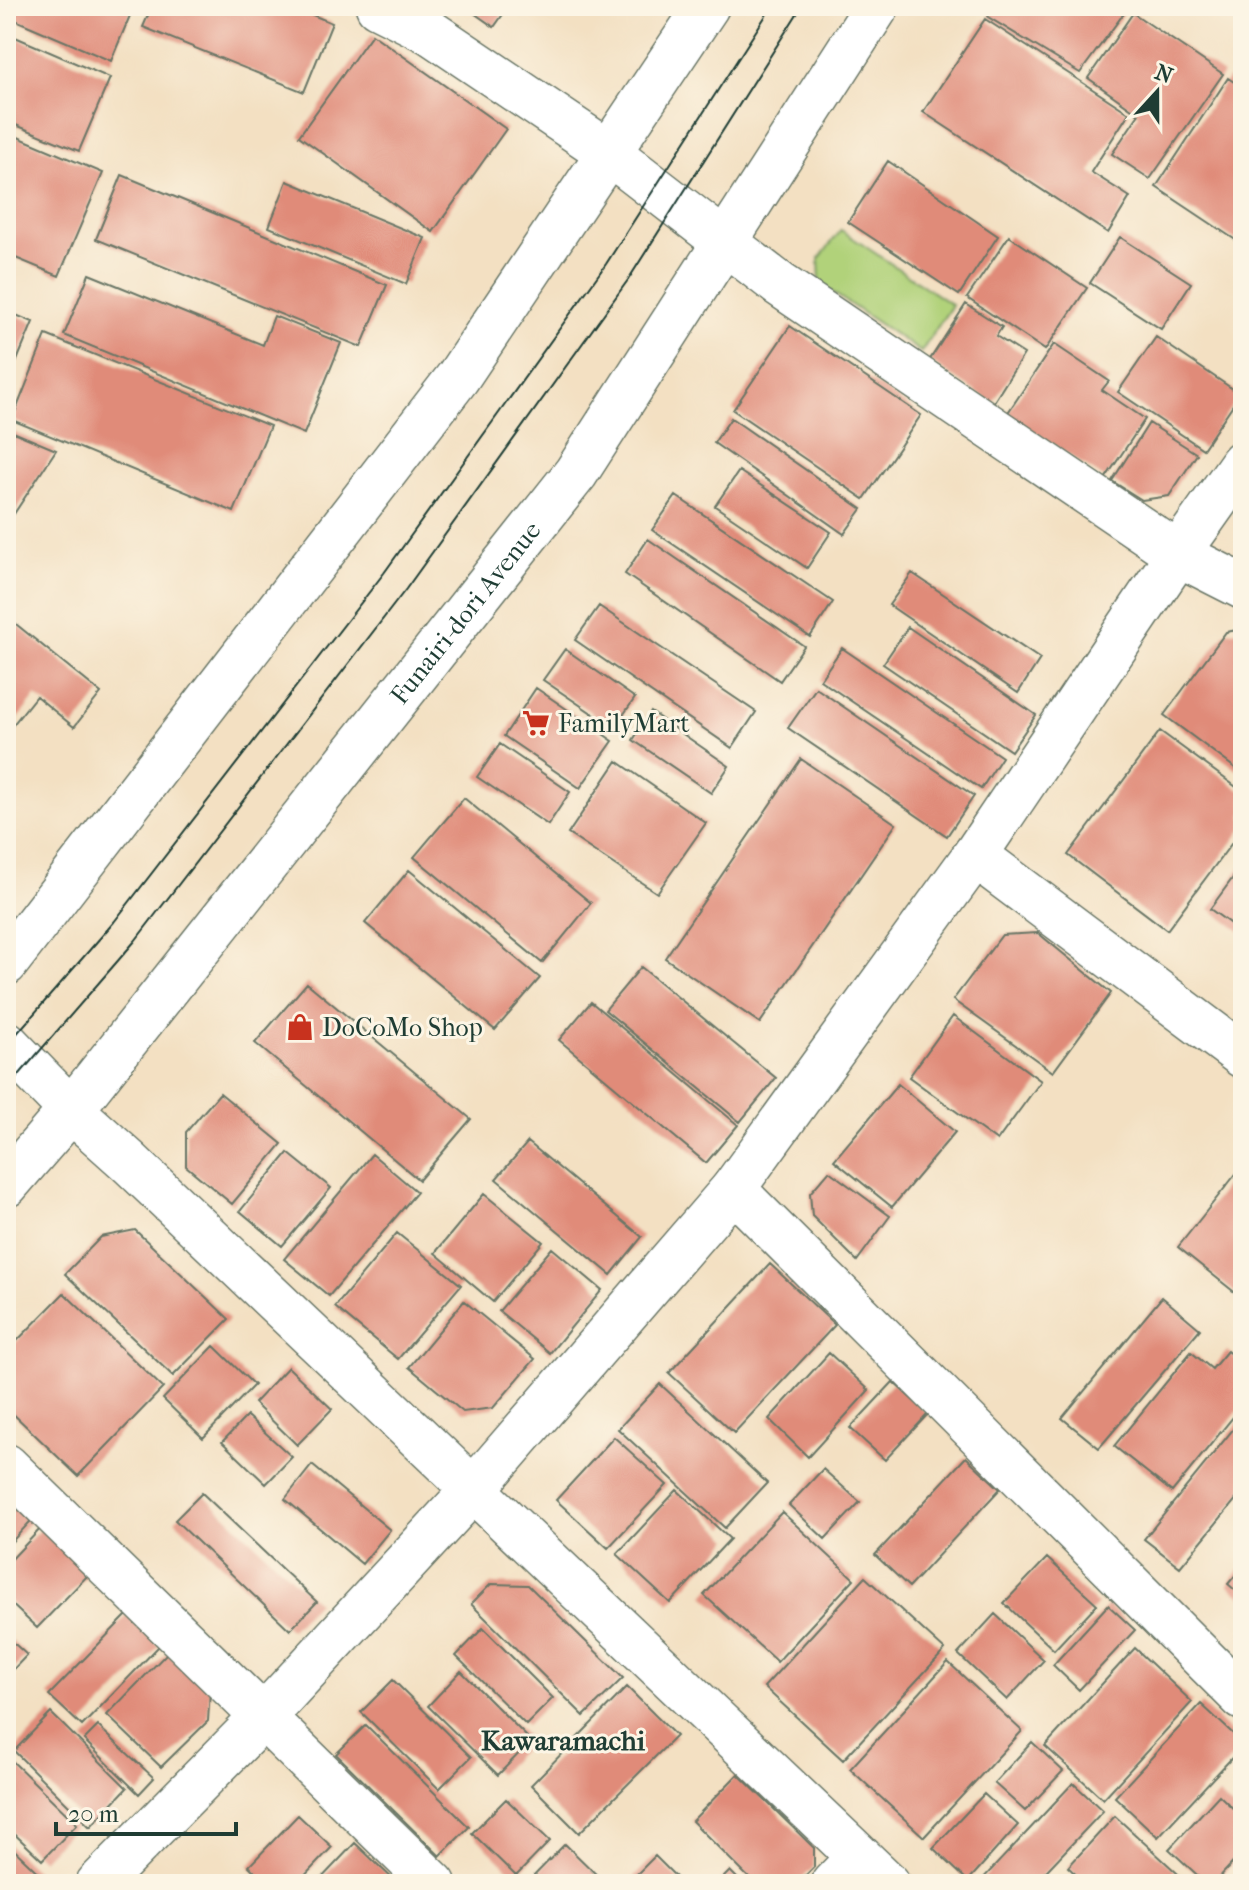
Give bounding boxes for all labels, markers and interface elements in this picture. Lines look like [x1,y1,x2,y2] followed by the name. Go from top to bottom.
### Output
[1117,52,1197,132] north arrow
[1151,59,1177,89] text: N
[383,515,547,710] street label: Funairi-dori Avenue
[521,708,551,738] supermarket icon: FamilyMart
[558,708,690,739] place label: FamilyMart
[285,1012,315,1042] shop icon: DoCoMo Shop
[322,1012,483,1043] place label: DoCoMo Shop
[481,1724,646,1757] district label: Kawaramachi
[56,1786,236,1836] scale bar
[68,1800,119,1828] text: 20 m

